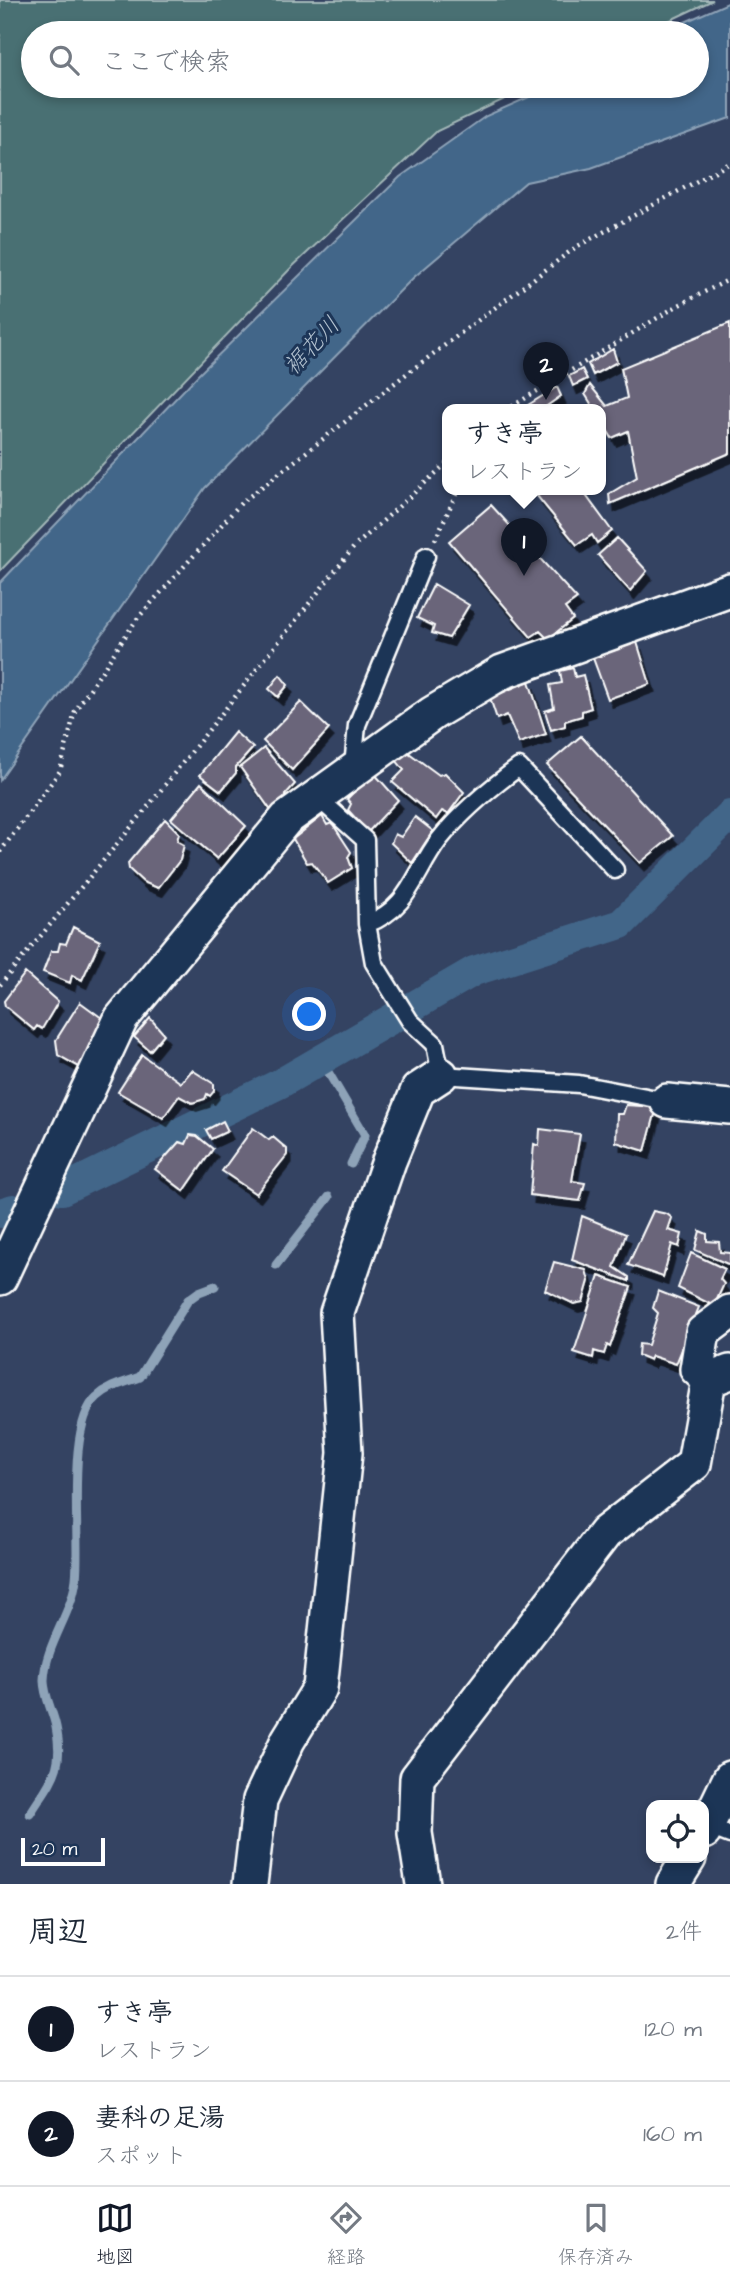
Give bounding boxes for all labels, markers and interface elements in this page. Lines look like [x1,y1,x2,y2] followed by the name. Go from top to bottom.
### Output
[21,21,709,98] search box
[45,41,83,79] icon: search
[101,44,231,80] text: ここで検索
[277,310,347,382] water label: 裾花川
[523,342,569,400] pin: 2
[442,404,606,495] popup
[466,416,544,452] text: すき亭
[466,456,582,488] text: レストラン
[501,518,547,576] pin: 1
[292,997,326,1031] your location
[646,1800,709,1863] map controls
[646,1800,709,1863] button: locate
[21,1835,105,1867] scale bar
[32,1836,77,1863] text: 20 m
[28,1911,88,1953] text: 周辺
[666,1916,702,1948] text: 2件
[95,1995,173,2031] text: すき亭
[50,2013,52,2045] text: 1
[644,2013,702,2045] text: 120 m
[95,2035,212,2067] text: レストラン
[95,2100,225,2136] text: 妻科の足湯
[44,2118,58,2150] text: 2
[643,2118,702,2150] text: 160 m
[95,2140,187,2172] text: スポット
[96,2199,134,2271] tab: 地図
[327,2199,365,2271] tab: 経路
[558,2199,634,2271] tab: 保存済み

